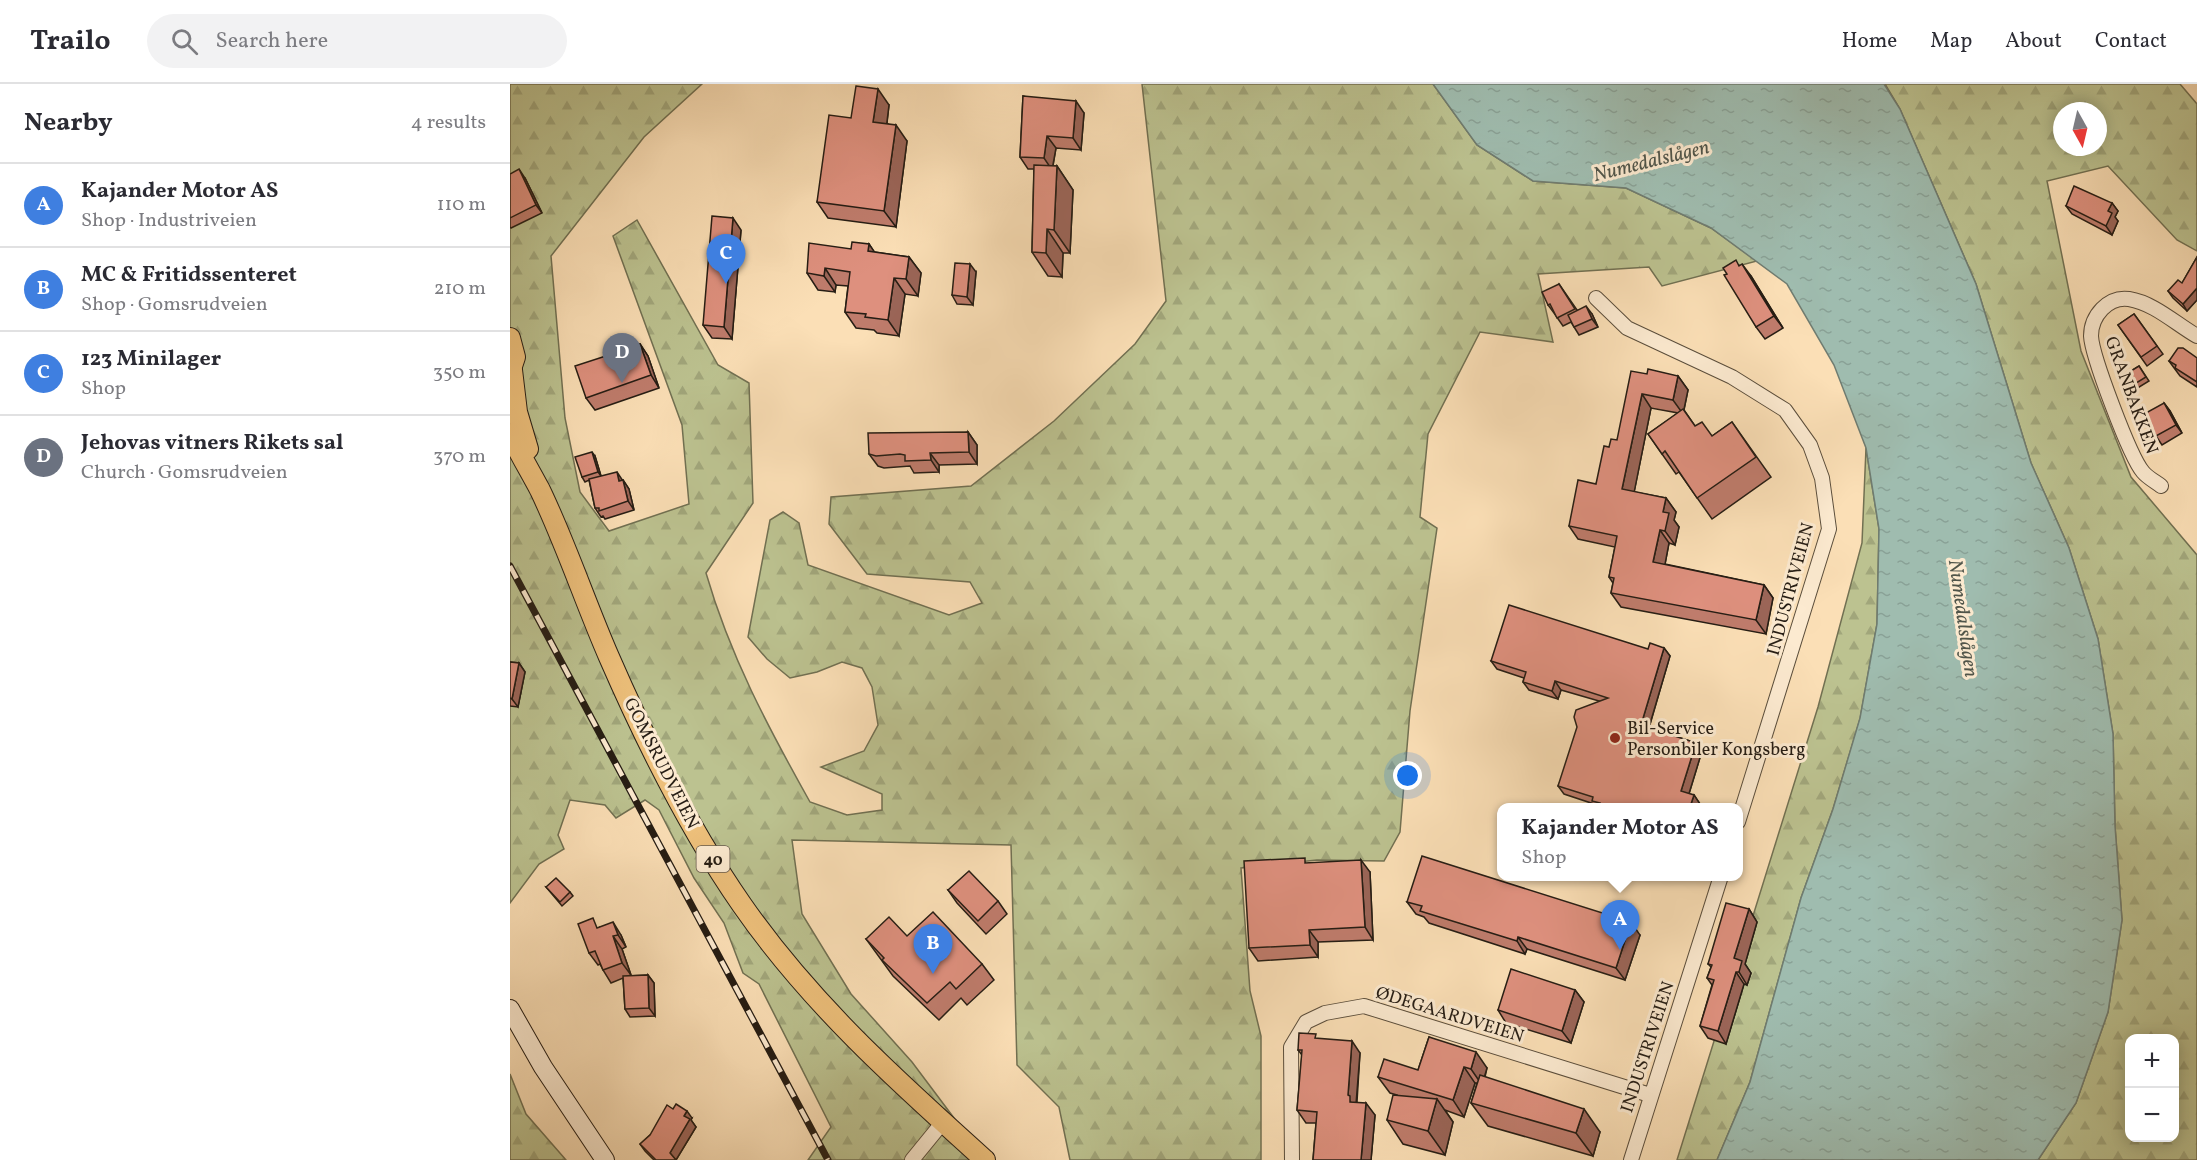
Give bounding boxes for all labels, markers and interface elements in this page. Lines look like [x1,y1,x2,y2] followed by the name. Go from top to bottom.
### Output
[147,14,567,68] search box
[30,22,111,61] text: Trailo
[168,25,201,58] icon: search
[216,26,328,57] text: Search here
[1842,27,1897,56] text: Home
[1930,27,1972,56] text: Map
[2005,27,2062,56] text: About
[2095,27,2167,56] text: Contact
[2053,102,2107,156] north arrow
[24,105,113,141] text: Nearby
[411,109,486,137] text: 4 results
[1590,134,1713,190] water label: Numedalslågen
[81,176,278,207] text: Kajander Motor AS
[36,191,51,219] text: A
[437,191,486,219] text: 110 m
[81,207,257,235] text: Shop · Industriveien
[706,234,746,284] pin: C
[81,260,297,291] text: MC & Fritidssenteret
[37,275,50,303] text: B
[434,275,486,303] text: 210 m
[81,291,268,319] text: Shop · Gomsrudveien
[2098,333,2163,458] street label: GRANBAKKEN
[602,334,642,383] pin: D
[81,344,221,375] text: 123 Minilager
[37,359,50,387] text: C
[433,359,486,387] text: 350 m
[81,375,126,403] text: Shop
[81,428,343,459] text: Jehovas vitners Rikets sal
[36,443,51,471] text: D
[433,443,486,471] text: 370 m
[81,459,288,487] text: Church · Gomsrudveien
[1762,520,1821,659] street label: INDUSTRIVEIEN
[1940,557,1984,679] water label: Numedalslågen
[617,694,704,834] street label: GOMSRUDVEIEN
[1627,717,1805,763] place label: Bil-Service Personbiler Kongsberg
[1608,731,1622,745] marker: Bil-Service Personbiler Kongsberg
[1393,761,1422,790] your location
[1497,803,1743,881] popup
[1521,813,1719,844] text: Kajander Motor AS
[1521,844,1566,872] text: Shop
[696,846,730,872] road number: 40
[1600,900,1640,950] pin: A
[914,924,952,974] pin: B
[1615,979,1681,1116] street label: INDUSTRIVEIEN
[1372,981,1527,1050] street label: ØDEGAARDVEIEN
[2125,1034,2179,1142] map controls
[2125,1034,2179,1088] button: +
[2125,1088,2179,1142] button: −

